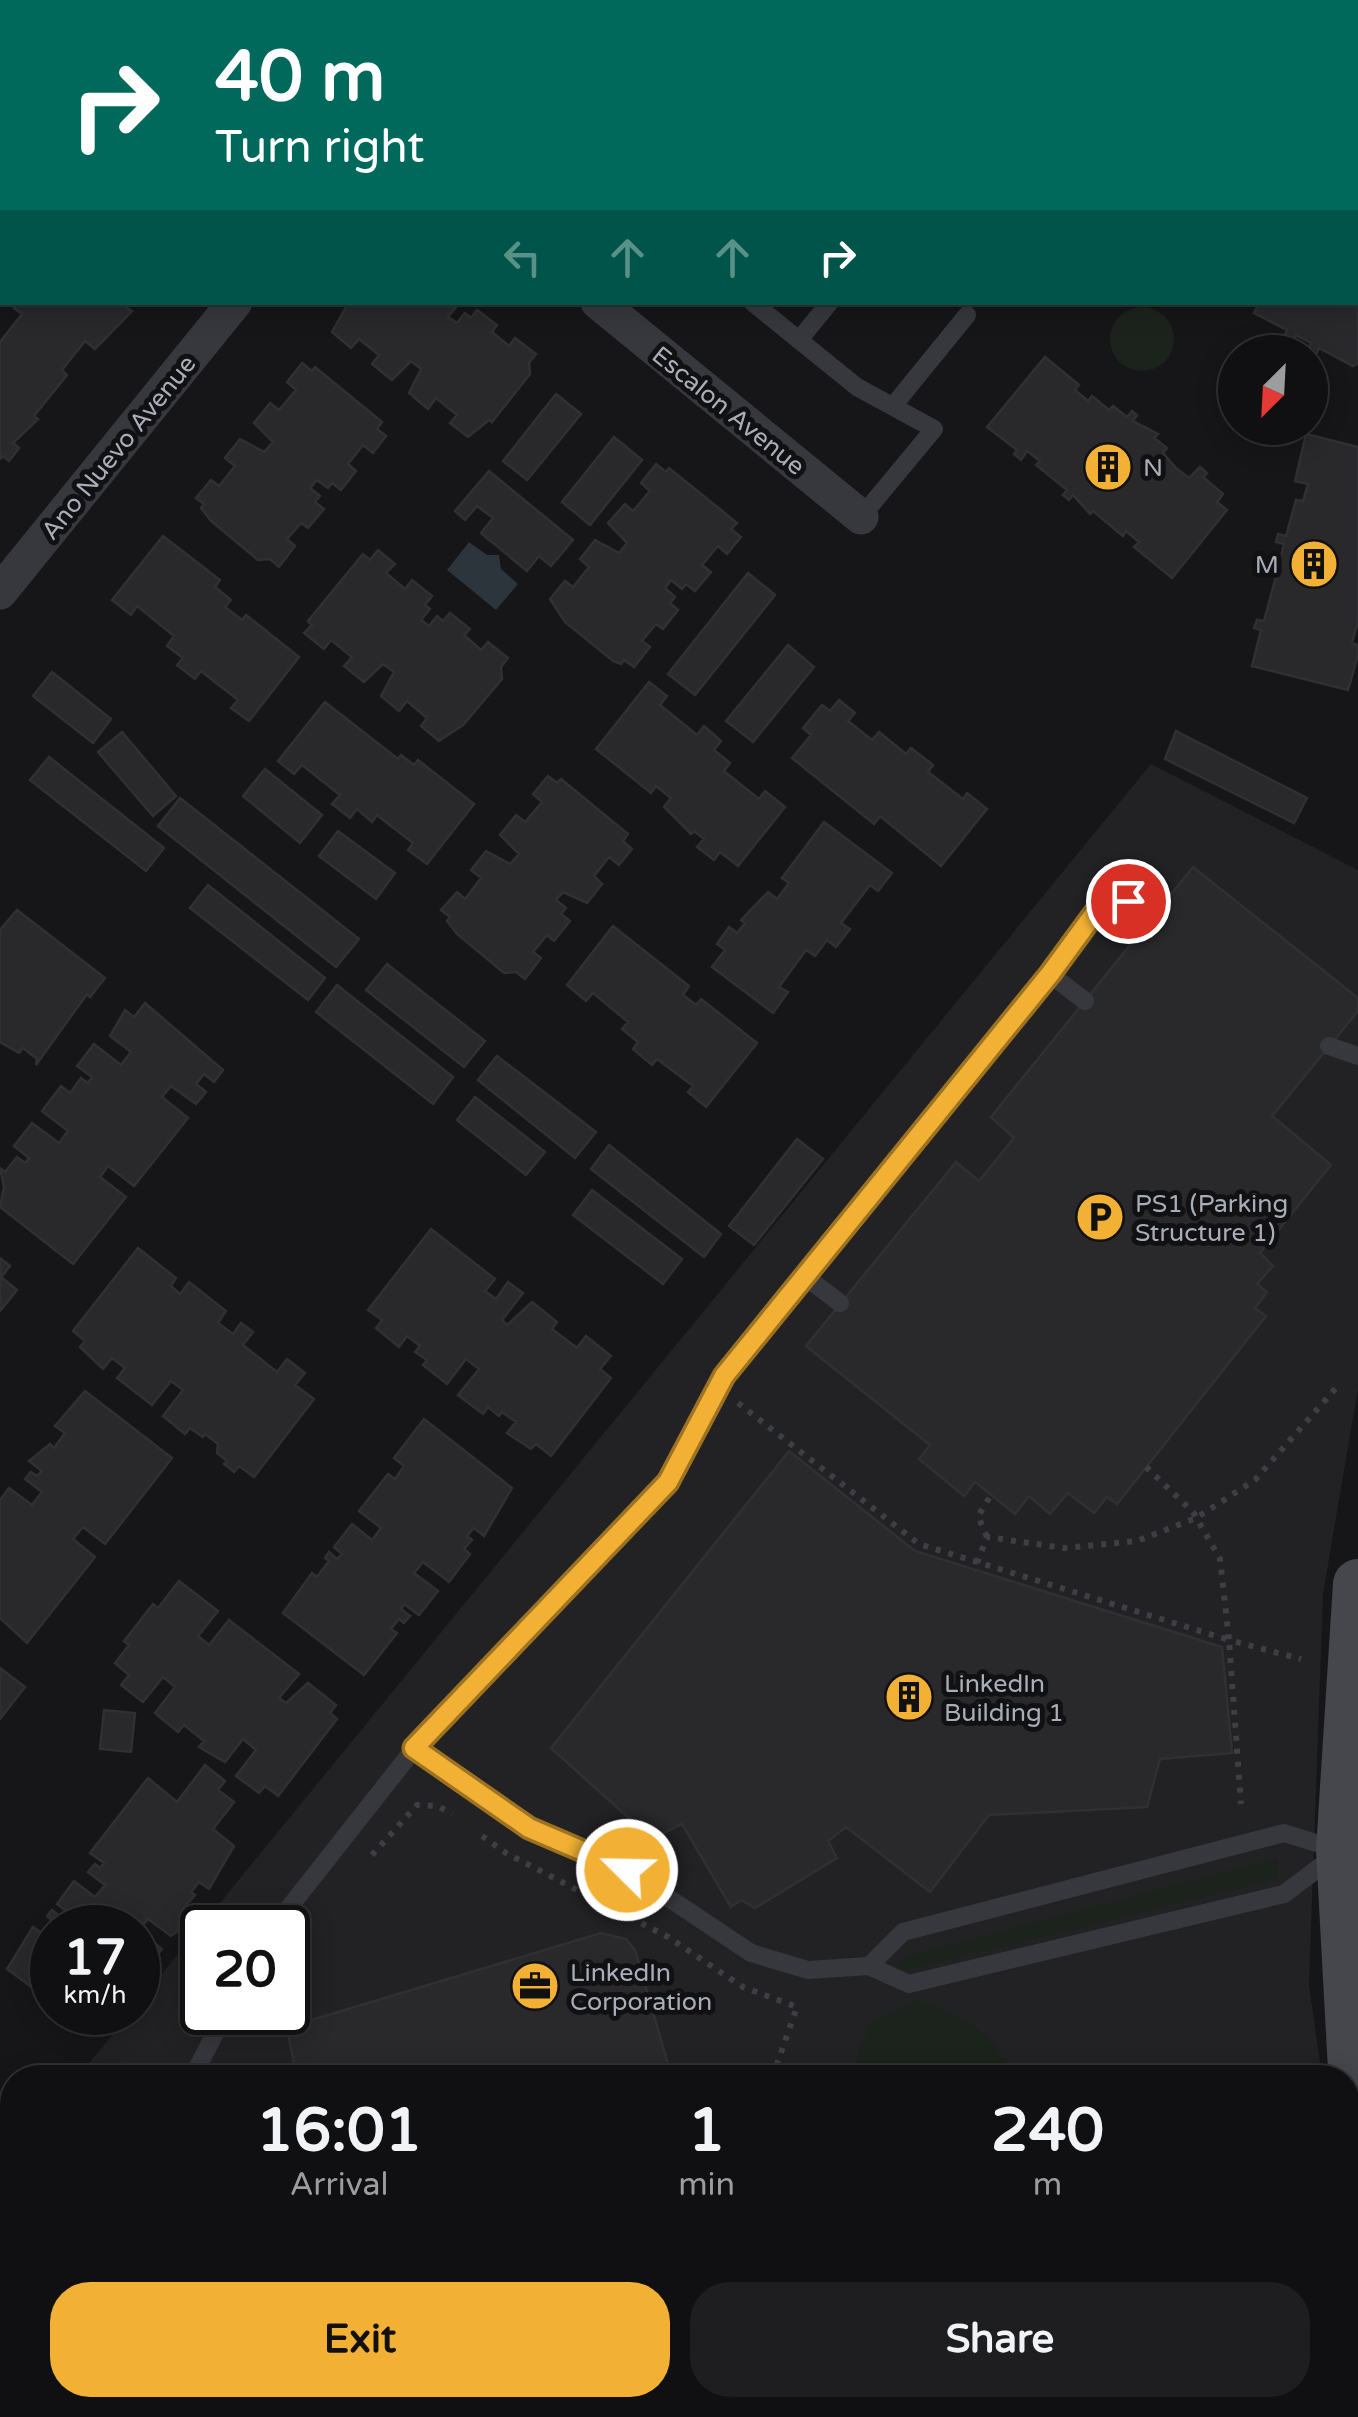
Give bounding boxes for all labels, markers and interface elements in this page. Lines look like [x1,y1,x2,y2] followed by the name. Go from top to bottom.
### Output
[215,36,385,120] text: 40 m
[50,40,180,170] icon: right
[215,121,424,175] text: Turn right
[495,230,550,285] icon: left
[600,230,655,285] icon: ahead
[705,230,760,285] icon: ahead
[810,230,865,285] icon: right
[1218,335,1328,445] north arrow
[1218,335,1328,445] map controls
[646,340,811,482] street label: Escalon Avenue
[35,349,202,546] street label: Ano Nuevo Avenue
[1082,441,1134,493] building icon: N
[1143,453,1163,483] place label: N
[1288,538,1340,590] building icon: M
[1255,550,1279,580] place label: M
[1086,859,1171,944] pin
[1101,874,1156,929] icon: arrive
[1135,1189,1288,1248] place label: PS1 (Parking Structure 1)
[1074,1191,1126,1243] parking icon: PS1 (Parking Structure 1)
[944,1669,1064,1728] place label: LinkedIn Building 1
[883,1671,935,1723] building icon: LinkedIn Building 1
[575,1818,679,1922] position arrow
[180,1905,310,2035] speed limit sign: 20
[64,1928,126,1988] text: 17
[570,1958,712,2017] place label: LinkedIn Corporation
[509,1960,561,2012] office icon: LinkedIn Corporation
[64,1980,126,2010] text: km/h
[256,2095,422,2167] text: 16:01
[688,2095,725,2167] text: 1
[991,2095,1104,2167] text: 240
[290,2166,389,2204] text: Arrival
[678,2166,735,2204] text: min
[1033,2166,1062,2204] text: m
[50,2282,670,2397] button: Exit
[690,2282,1310,2397] button: Share

